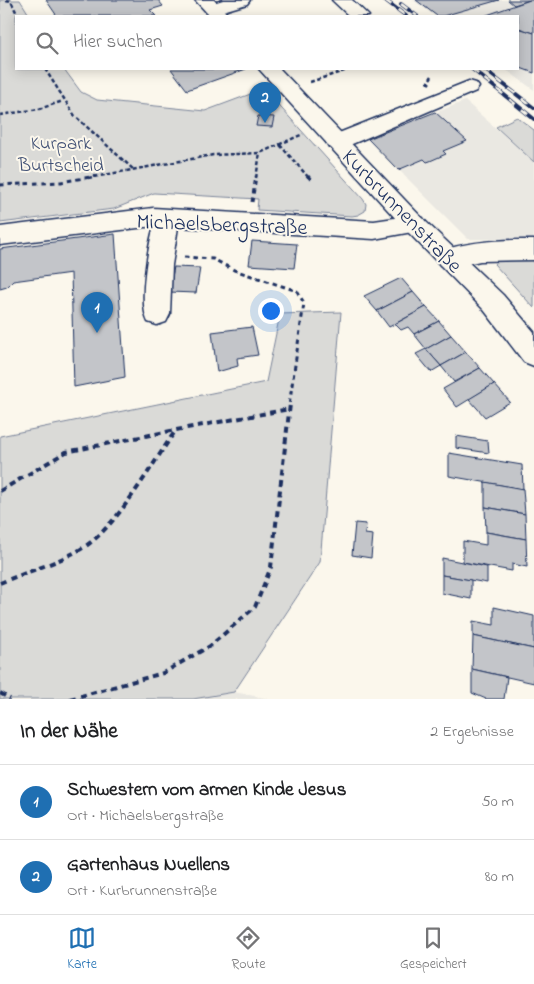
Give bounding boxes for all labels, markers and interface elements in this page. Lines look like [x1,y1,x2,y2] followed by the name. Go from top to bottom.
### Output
[15,15,519,70] search box
[33,29,61,57] icon: search
[73,29,162,56] text: Hier suchen
[249,82,281,123] pin: 2
[17,131,104,180] park label: Kurpark Burtscheid
[333,143,469,282] street label: Kurbrunnenstraße
[136,207,308,246] street label: Michaelsbergstraße
[81,292,113,333] pin: 1
[258,298,284,324] your location
[20,717,118,747] text: In der Nähe
[430,720,514,744] text: 2 Ergebnisse
[67,777,346,804] text: Schwestern vom armen Kinde Jesus
[33,790,39,814] text: 1
[482,790,514,814] text: 50 m
[67,804,224,828] text: Ort · Michaelsbergstraße
[67,852,230,879] text: Gartenhaus Nuellens
[32,865,40,889] text: 2
[485,865,514,889] text: 80 m
[67,879,217,903] text: Ort · Kurbrunnenstraße
[67,924,97,975] tab: Karte
[231,924,265,975] tab: Route
[400,924,467,975] tab: Gespeichert

